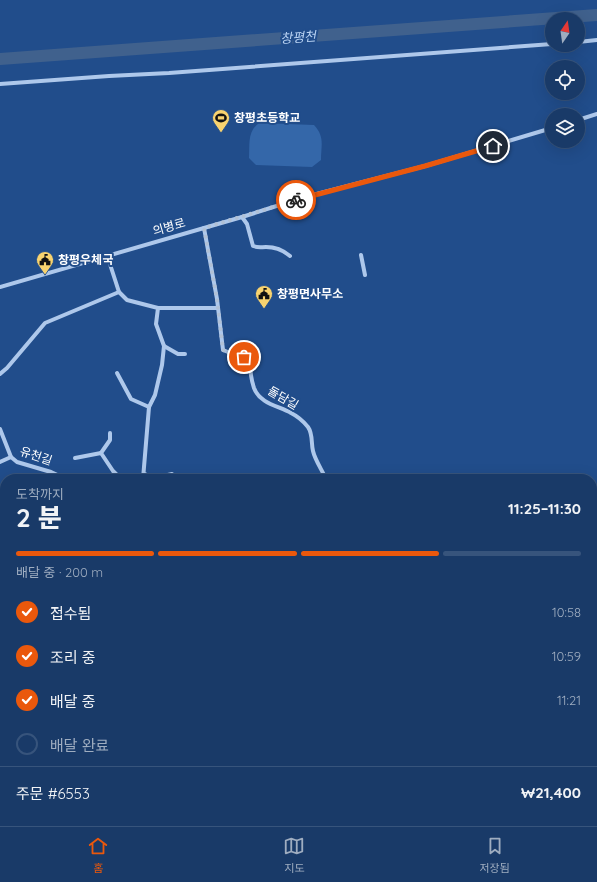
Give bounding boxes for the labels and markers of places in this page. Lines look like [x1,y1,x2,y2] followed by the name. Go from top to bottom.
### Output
[211,108,231,133] sports icon: 창평초등학교
[234,110,300,125] place label: 창평초등학교
[476,129,510,163] pin
[35,250,55,275] public building icon: 창평우체국
[58,252,113,267] place label: 창평우체국
[254,284,274,309] public building icon: 창평면사무소
[277,286,343,301] place label: 창평면사무소
[227,340,261,374] pin

